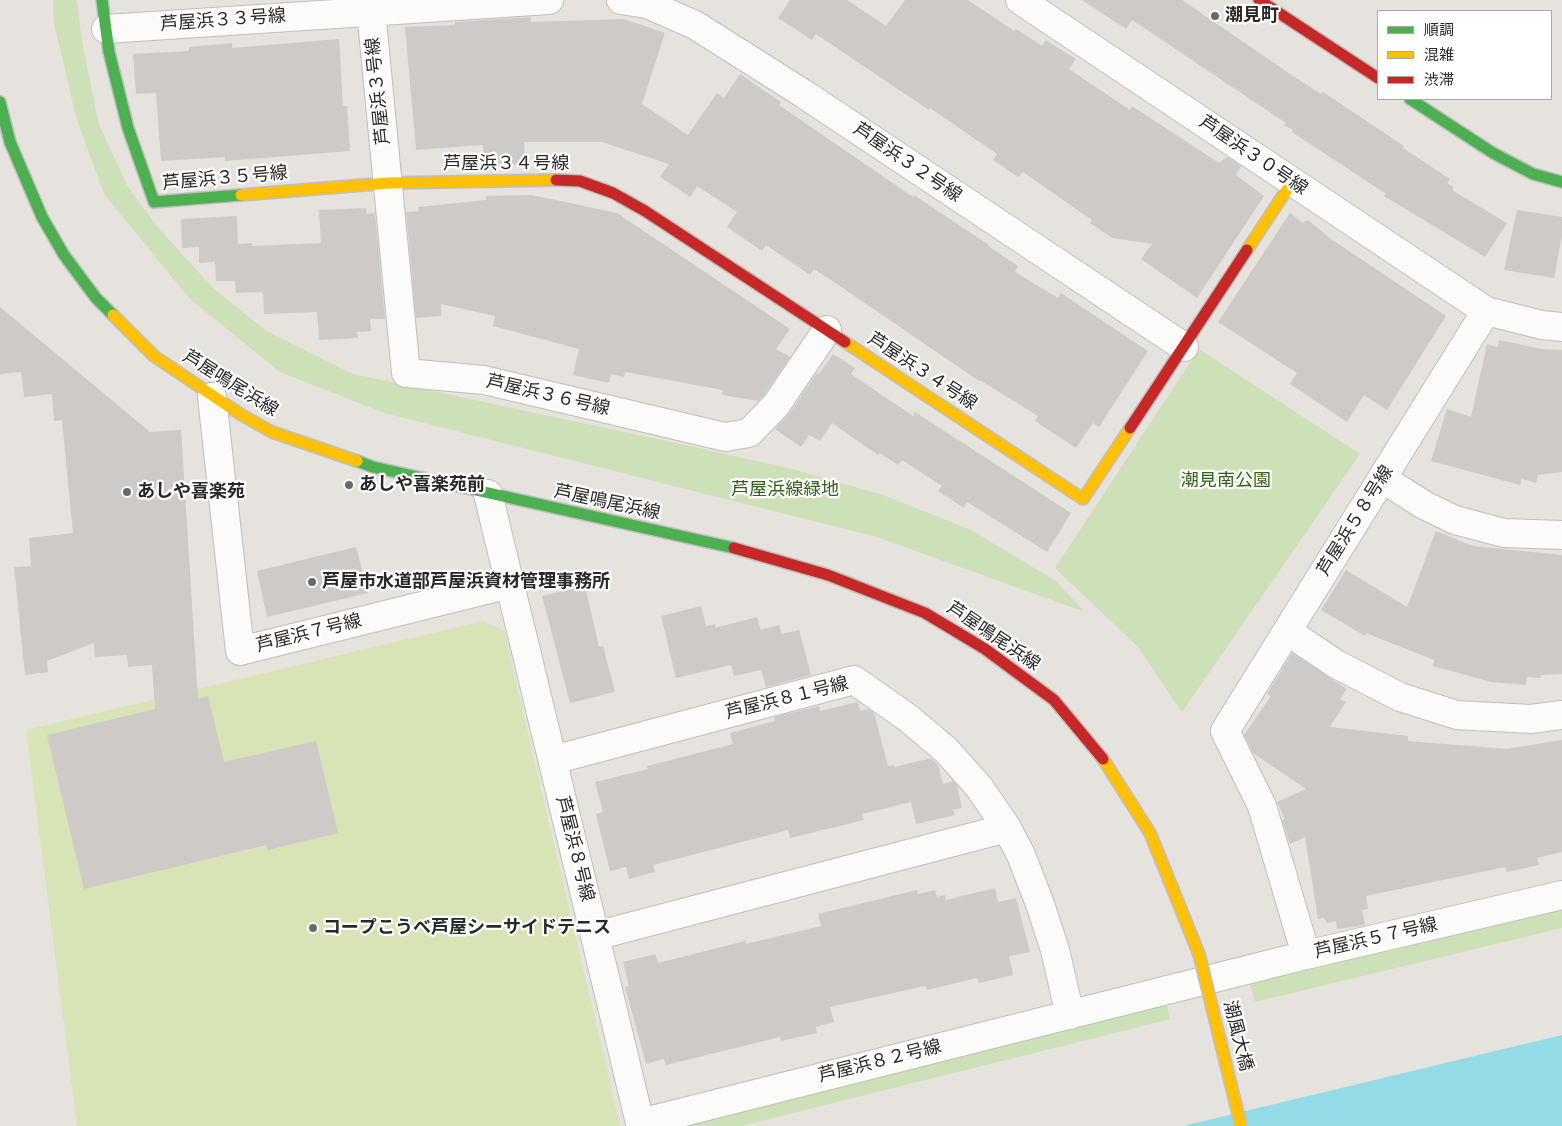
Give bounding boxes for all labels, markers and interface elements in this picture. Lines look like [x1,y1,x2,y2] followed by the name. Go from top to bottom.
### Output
[1225,5,1279,27] place label: 潮見町
[159,6,287,36] street label: 芦屋浜３３号線
[1209,10,1221,22] marker: 潮見町
[1377,10,1552,100] legend
[1424,19,1454,40] text: 順調
[363,36,395,146] street label: 芦屋浜３号線
[1424,44,1454,65] text: 混雑
[1424,69,1454,90] text: 渋滞
[1195,112,1311,200] street label: 芦屋浜３０号線
[849,119,965,207] street label: 芦屋浜３２号線
[443,153,569,175] street label: 芦屋浜３４号線
[161,163,289,195] street label: 芦屋浜３５号線
[863,329,981,415] street label: 芦屋浜３４号線
[178,346,282,422] street label: 芦屋鳴尾浜線
[484,371,612,421] street label: 芦屋浜３６号線
[1313,462,1399,580] street label: 芦屋浜５８号線
[1181,470,1271,492] park label: 潮見南公園
[359,474,485,496] place label: あしや喜楽苑前
[343,479,355,491] marker: あしや喜楽苑前
[731,479,839,501] park label: 芦屋浜線緑地
[137,481,245,503] place label: あしや喜楽苑
[552,481,662,525] street label: 芦屋鳴尾浜線
[121,486,133,498] marker: あしや喜楽苑
[322,571,610,593] place label: 芦屋市水道部芦屋浜資材管理事務所
[306,576,318,588] marker: 芦屋市水道部芦屋浜資材管理事務所
[942,598,1044,676] street label: 芦屋鳴尾浜線
[254,610,364,658] street label: 芦屋浜７号線
[723,673,851,725] street label: 芦屋浜８１号線
[550,794,598,904] street label: 芦屋浜８号線
[1312,914,1440,964] street label: 芦屋浜５７号線
[323,917,611,939] place label: コープこうべ芦屋シーサイドテニス
[307,922,319,934] marker: コープこうべ芦屋シーサイドテニス
[1218,998,1256,1074] street label: 潮風大橋
[816,1036,944,1088] street label: 芦屋浜８２号線

